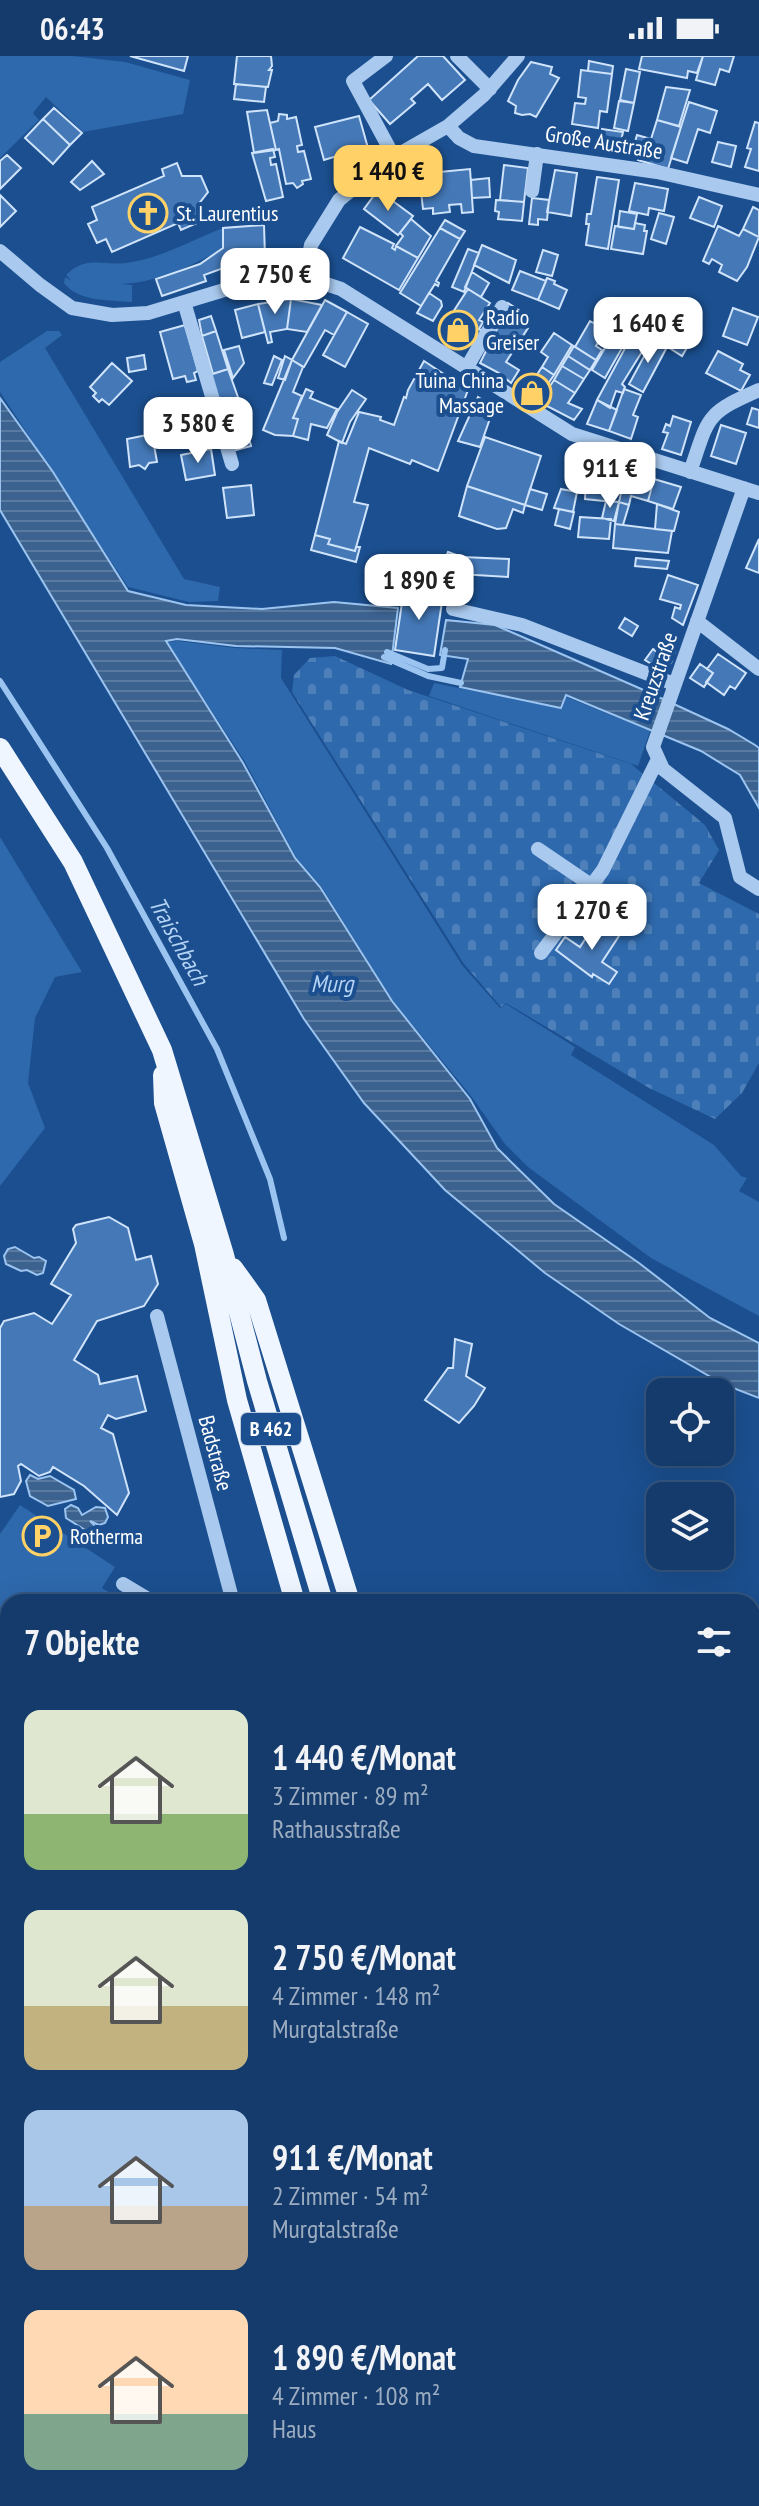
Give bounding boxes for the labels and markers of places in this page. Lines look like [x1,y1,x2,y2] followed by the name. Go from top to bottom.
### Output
[314,145,462,213] pin: 1 440 €
[127,192,169,234] church icon: St. Laurentius
[176,199,278,227] place label: St. Laurentius
[201,248,349,316] pin: 2 750 €
[574,297,722,365] pin: 1 640 €
[486,303,539,356] place label: Radio Greiser
[437,309,479,351] shop icon: Radio Greiser
[416,366,504,419] place label: Tuina China Massage
[511,372,553,414] shop icon: Tuina China Massage
[124,397,272,465] pin: 3 580 €
[554,442,666,510] pin: 911 €
[345,554,493,622] pin: 1 890 €
[518,884,666,952] pin: 1 270 €
[21,1515,63,1557] parking icon: Rotherma
[70,1522,143,1550] place label: Rotherma

